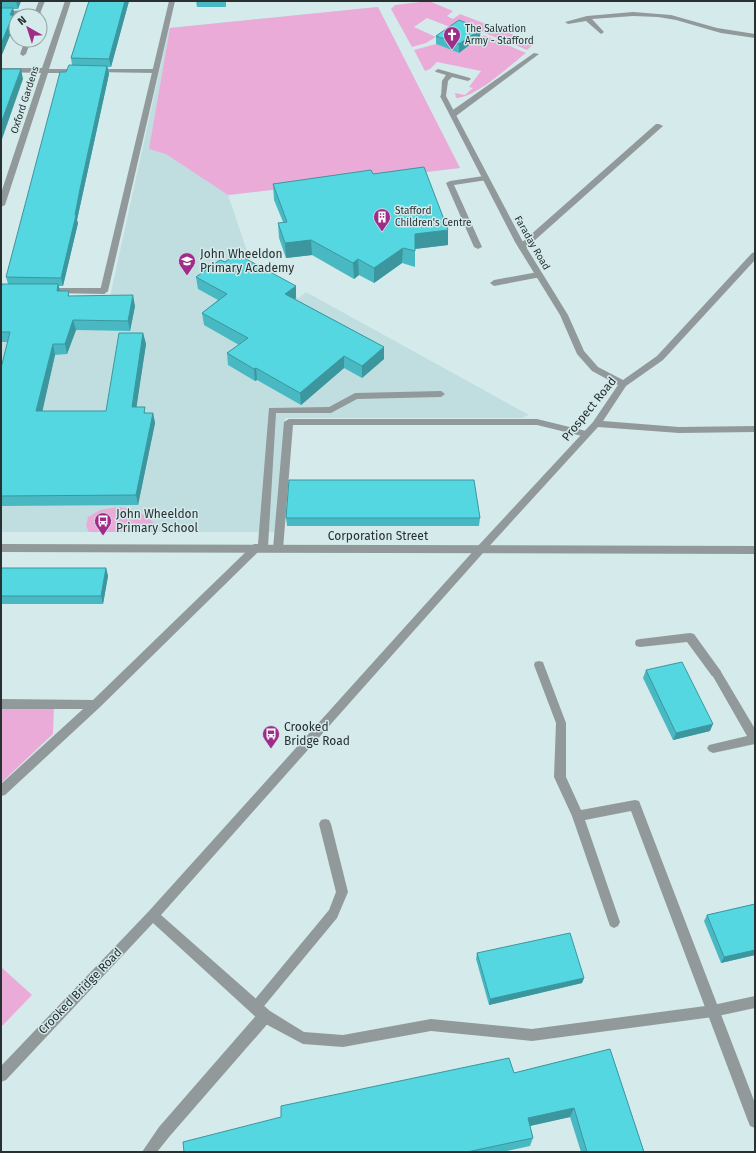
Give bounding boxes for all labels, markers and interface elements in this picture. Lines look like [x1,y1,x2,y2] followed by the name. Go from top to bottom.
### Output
[8,8,48,48] north arrow
[15,13,29,28] text: N
[465,23,534,47] place label: The Salvation Army - Stafford
[442,25,462,50] church icon: The Salvation Army - Stafford
[8,64,42,135] street label: Oxford Gardens
[395,205,472,229] place label: Stafford Children's Centre
[372,207,392,232] building icon: Stafford Children's Centre
[512,214,552,272] street label: Faraday Road
[200,247,294,275] place label: John Wheeldon Primary Academy
[177,251,197,276] school or university icon: John Wheeldon Primary Academy
[559,374,619,444] street label: Prospect Road
[116,507,199,535] place label: John Wheeldon Primary School
[93,511,113,536] bus stop icon: John Wheeldon Primary School
[328,529,429,543] street label: Corporation Street
[284,720,350,748] place label: Crooked Bridge Road
[261,724,281,749] bus stop icon: Crooked Bridge Road
[35,945,125,1037] street label: Crooked Bridge Road

